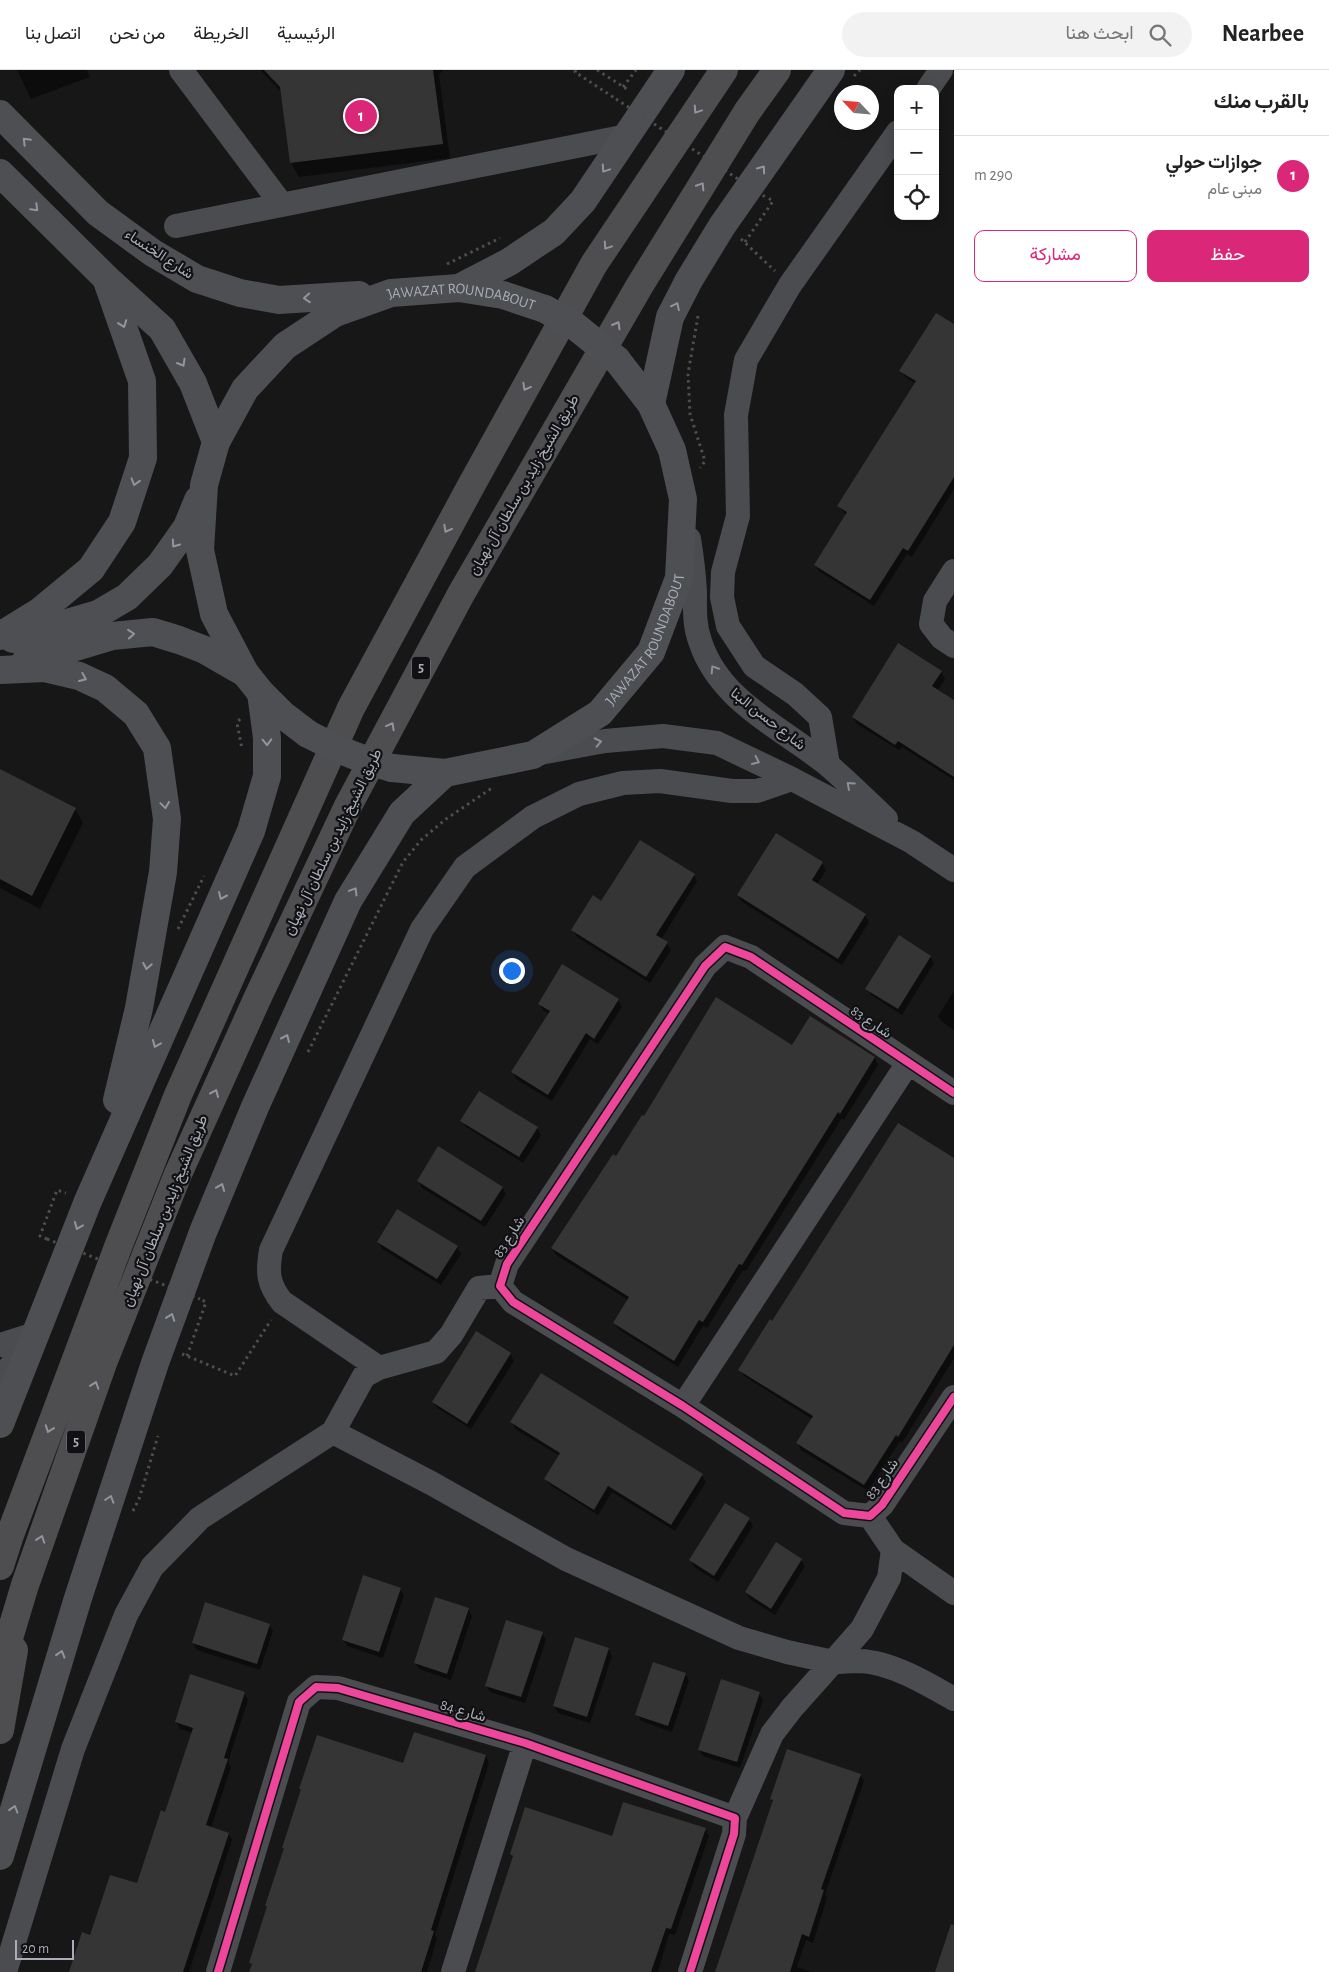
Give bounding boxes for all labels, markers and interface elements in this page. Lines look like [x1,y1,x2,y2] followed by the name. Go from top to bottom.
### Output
[842,12,1192,57] search box
[1146,21,1174,49] icon: search
[1222,22,1304,46] text: Nearbee
[1065,24,1134,43] text: ابحث هنا
[25,25,81,43] text: اتصل بنا
[109,25,165,43] text: من نحن
[193,25,249,43] text: الخريطة
[277,25,335,43] text: الرئيسية
[834,85,879,130] north arrow
[894,85,939,220] map controls
[894,85,939,130] button: +
[1214,91,1309,112] text: بالقرب منك
[345,97,377,135] pin: 1
[693,105,703,114] one-way arrow
[894,130,939,175] button: −
[23,137,32,146] one-way arrow
[1165,153,1262,172] text: جوازات حولي
[602,163,611,172] one-way arrow
[756,165,765,174] one-way arrow
[974,167,1013,183] text: 290 m
[1290,167,1296,183] text: 1
[894,175,939,220] button: locate
[1207,181,1262,197] text: مبنى عام
[695,183,704,192] one-way arrow
[29,202,38,211] one-way arrow
[120,226,196,284] street label: شارع الخنساء
[974,230,1137,282] button: مشاركة
[1147,230,1309,282] button: حفظ
[603,240,613,249] one-way arrow
[385,280,538,313] street label: JAWAZAT ROUNDABOUT
[303,293,311,304] one-way arrow
[670,302,680,311] one-way arrow
[117,319,127,328] one-way arrow
[610,322,620,331] one-way arrow
[175,357,185,366] one-way arrow
[522,381,532,390] one-way arrow
[465,392,585,579] street label: طريق الشيخ زايد بن سلطان آل نهيان
[131,477,141,486] one-way arrow
[444,524,454,533] one-way arrow
[172,538,181,548] one-way arrow
[602,573,687,708] street label: JAWAZAT ROUNDABOUT
[127,629,135,640] one-way arrow
[412,656,430,680] road number: 5
[710,666,720,675] one-way arrow
[78,672,87,683] one-way arrow
[726,685,808,755] street label: شارع حسن البنا
[384,722,394,731] one-way arrow
[261,738,272,746] one-way arrow
[594,738,603,748] one-way arrow
[280,746,388,939] street label: طريق الشيخ زايد بن سلطان آل نهيان
[751,755,760,766] one-way arrow
[846,782,855,791] one-way arrow
[159,801,170,809] one-way arrow
[348,887,358,896] one-way arrow
[218,891,229,900] one-way arrow
[499,958,525,984] your location
[142,961,152,970] one-way arrow
[846,1003,894,1044] street label: شارع 83
[279,1034,290,1043] one-way arrow
[152,1039,163,1048] one-way arrow
[208,1089,219,1098] one-way arrow
[119,1112,213,1310] street label: طريق الشيخ زايد بن سلطان آل نهيان
[215,1183,226,1192] one-way arrow
[490,1213,530,1262] street label: شارع 83
[74,1221,84,1230] one-way arrow
[165,1313,176,1322] one-way arrow
[89,1382,99,1390] one-way arrow
[45,1425,55,1433] one-way arrow
[67,1430,85,1454] road number: 5
[863,1456,904,1504] street label: شارع 83
[105,1495,115,1504] one-way arrow
[35,1535,45,1544] one-way arrow
[56,1650,66,1658] one-way arrow
[438,1697,488,1728] street label: شارع 84
[9,1806,19,1814] one-way arrow
[15,1937,74,1960] scale bar
[22,1942,49,1956] text: 20 m

